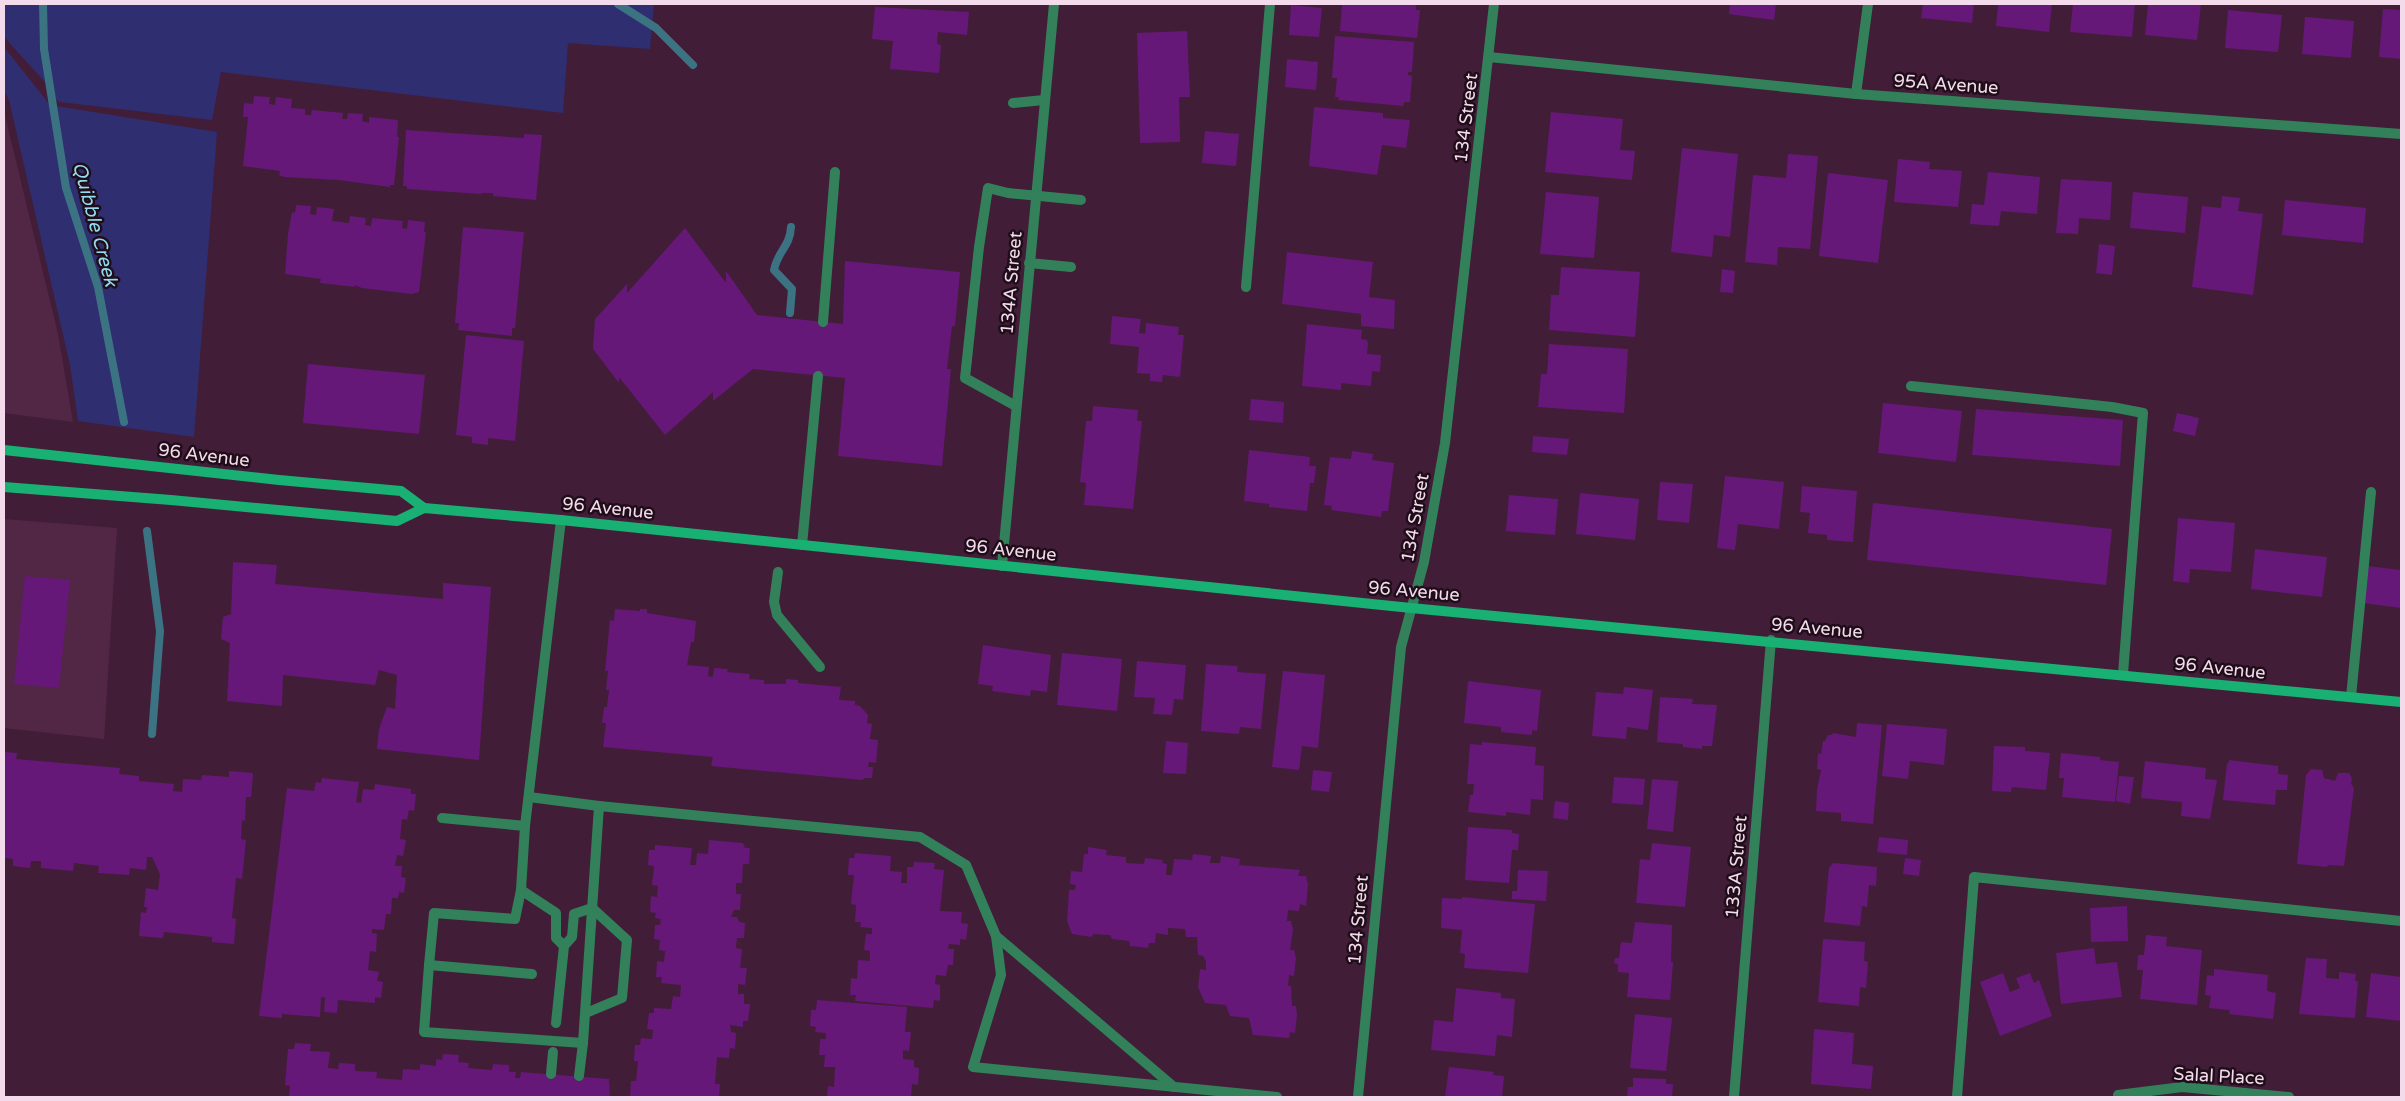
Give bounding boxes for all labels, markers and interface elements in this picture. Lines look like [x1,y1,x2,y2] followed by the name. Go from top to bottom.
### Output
[1893,69,1999,99] street label: 95A Avenue
[1450,72,1482,164] street label: 134 Street
[68,160,123,290] water label: Quibble Creek
[996,230,1026,335] street label: 134A Street
[157,438,251,472] street label: 96 Avenue
[1396,472,1434,564] street label: 134 Street
[561,492,655,524] street label: 96 Avenue
[964,534,1058,566] street label: 96 Avenue
[1367,576,1461,606] street label: 96 Avenue
[1770,613,1864,643] street label: 96 Avenue
[2173,652,2267,684] street label: 96 Avenue
[1721,814,1751,919] street label: 133A Street
[1343,874,1373,966] street label: 134 Street
[2173,1063,2265,1089] street label: Salal Place

